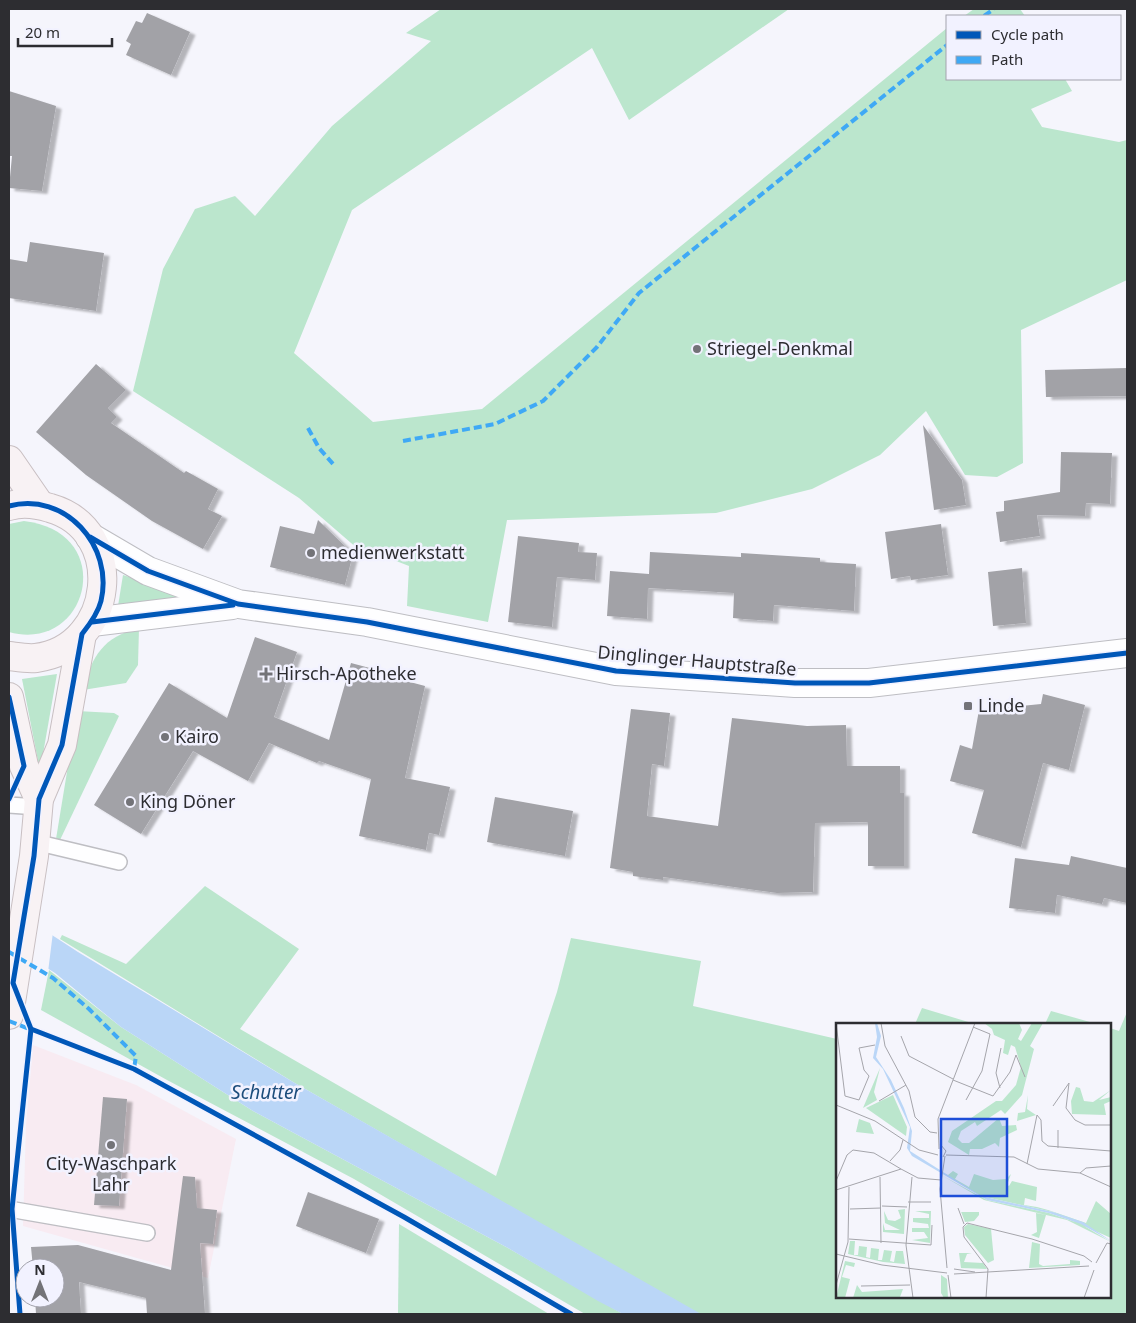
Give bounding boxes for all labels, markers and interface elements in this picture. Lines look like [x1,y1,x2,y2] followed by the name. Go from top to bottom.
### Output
[18,15,111,47] scale bar
[946,15,1121,80] legend
[25,22,60,42] text: 20 m
[991,24,1064,44] text: Cycle path
[991,49,1023,69] text: Path
[707,336,853,360] place label: Striegel-Denkmal
[691,343,703,355] marker: Striegel-Denkmal
[321,540,465,564] place label: medienwerkstatt
[305,547,317,559] marker: medienwerkstatt
[597,639,798,681] street label: Dinglinger Hauptstraße
[276,661,417,685] place label: Hirsch-Apotheke
[260,668,272,680] marker: Hirsch-Apotheke
[978,693,1024,717] place label: Linde
[962,700,974,712] marker: Linde
[175,724,219,748] place label: Kairo
[159,731,171,743] marker: Kairo
[140,789,236,813] place label: King Döner
[124,796,136,808] marker: King Döner
[836,1023,1111,1298] inset map
[231,1079,302,1105] water label: Schutter
[105,1139,117,1151] marker: City-Waschpark Lahr
[46,1151,177,1196] place label: City-Waschpark Lahr
[15,1258,65,1308] north arrow
[34,1260,46,1279] text: N

